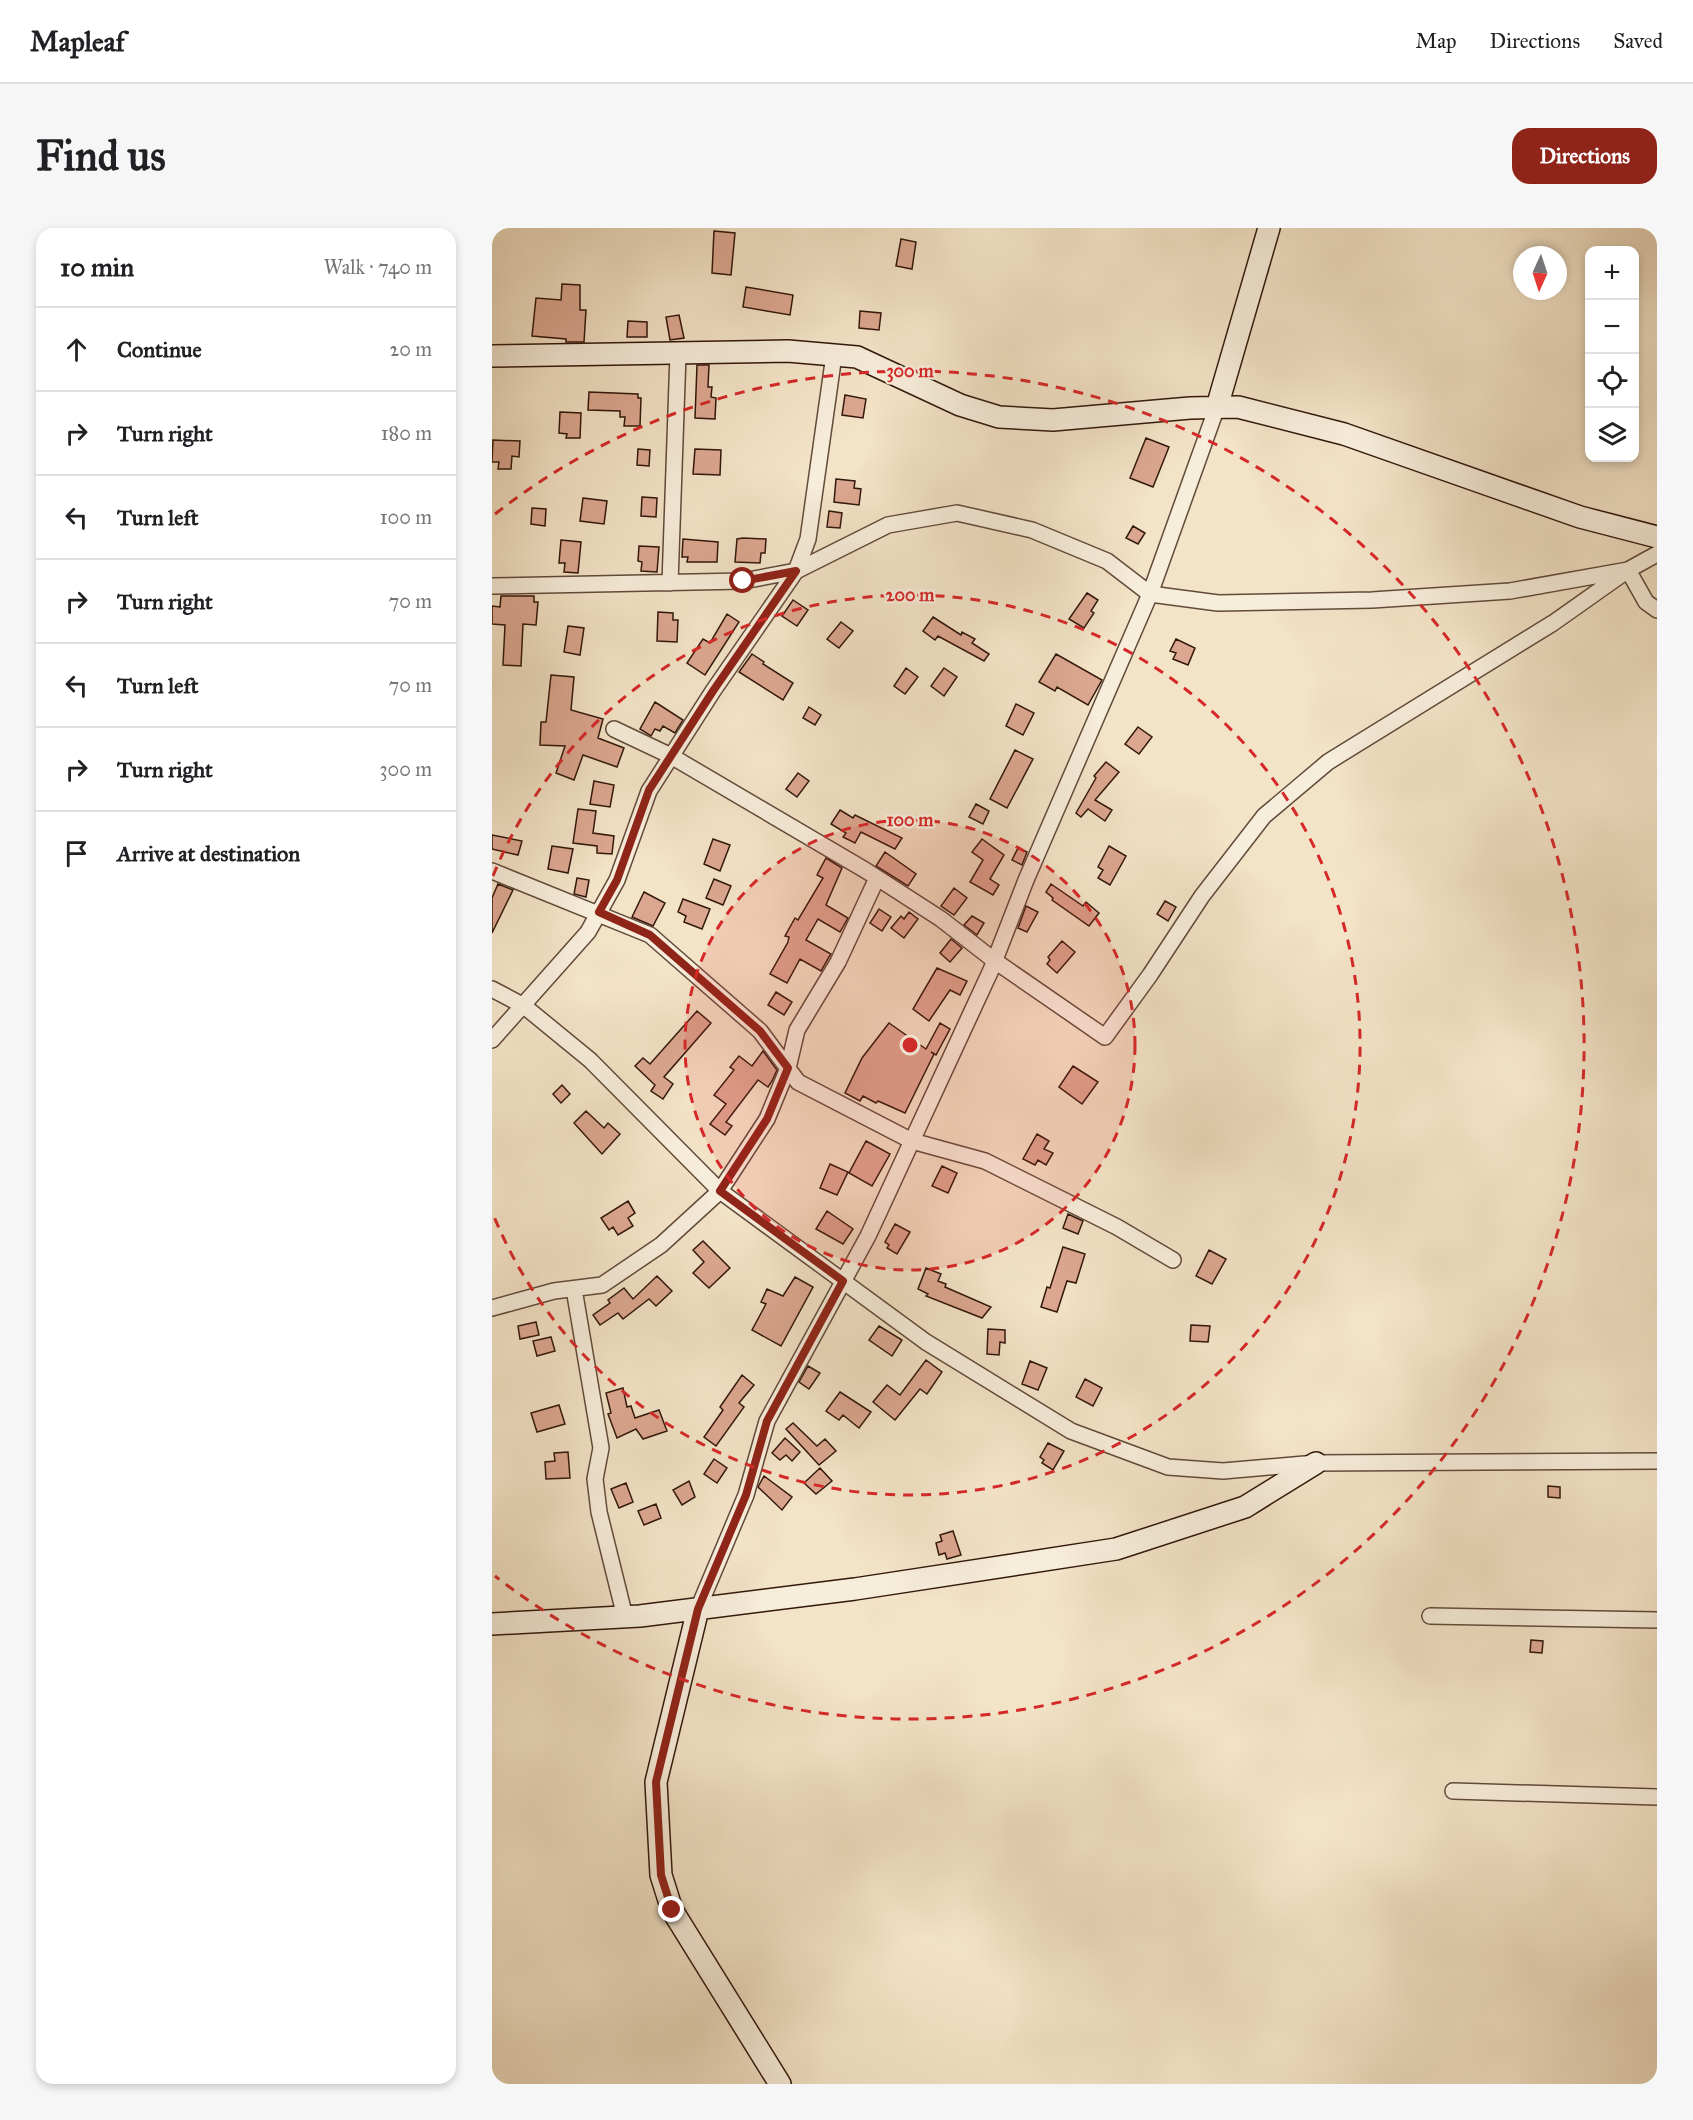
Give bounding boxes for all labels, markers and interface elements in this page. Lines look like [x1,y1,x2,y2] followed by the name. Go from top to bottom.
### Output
[30,24,125,59] text: Mapleaf
[1416,28,1457,54] text: Map
[1490,28,1580,54] text: Directions
[1613,28,1663,54] text: Saved
[1512,128,1657,184] button: Directions
[36,130,166,182] text: Find us
[1513,246,1567,300] north arrow
[1585,246,1639,462] map controls
[1585,246,1639,300] button: +
[60,251,134,283] text: 10 min
[324,255,432,279] text: Walk · 740 m
[1585,300,1639,354] button: −
[60,333,93,366] icon: ahead
[117,336,202,363] text: Continue
[389,337,432,361] text: 20 m
[1585,354,1639,408] button: locate
[886,360,934,383] text: 300 m
[1585,408,1639,462] button: layers
[60,417,93,450] icon: right
[117,420,213,447] text: Turn right
[381,421,432,445] text: 180 m
[60,501,93,534] icon: left
[117,504,199,531] text: Turn left
[380,505,432,529] text: 100 m
[729,567,755,593] route start
[886,584,935,606] text: 200 m
[60,585,93,618] icon: right
[117,588,213,615] text: Turn right
[389,589,432,613] text: 70 m
[60,669,93,702] icon: left
[117,672,199,699] text: Turn left
[389,673,432,697] text: 70 m
[60,753,93,786] icon: right
[117,756,213,783] text: Turn right
[380,757,432,781] text: 300 m
[887,809,934,831] text: 100 m
[60,837,93,870] icon: arrive
[117,840,300,867] text: Arrive at destination
[900,1035,920,1055] centre of rings
[658,1896,684,1922] route end

